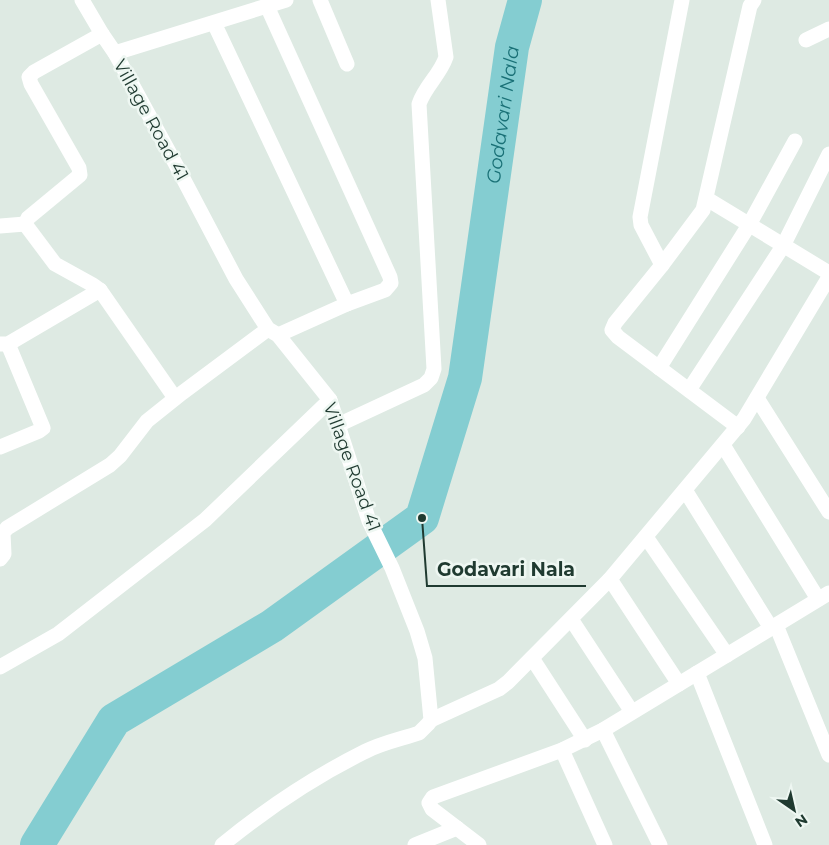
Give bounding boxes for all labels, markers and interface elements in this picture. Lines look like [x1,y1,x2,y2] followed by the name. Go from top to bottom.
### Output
[482,44,524,185] water label: Godavari Nala
[109,56,193,184] street label: Village Road 41
[319,400,385,534] street label: Village Road 41
[427,552,586,586] callout: Godavari Nala
[437,558,575,581] text: Godavari Nala
[769,785,819,835] north arrow
[792,810,811,831] text: N

